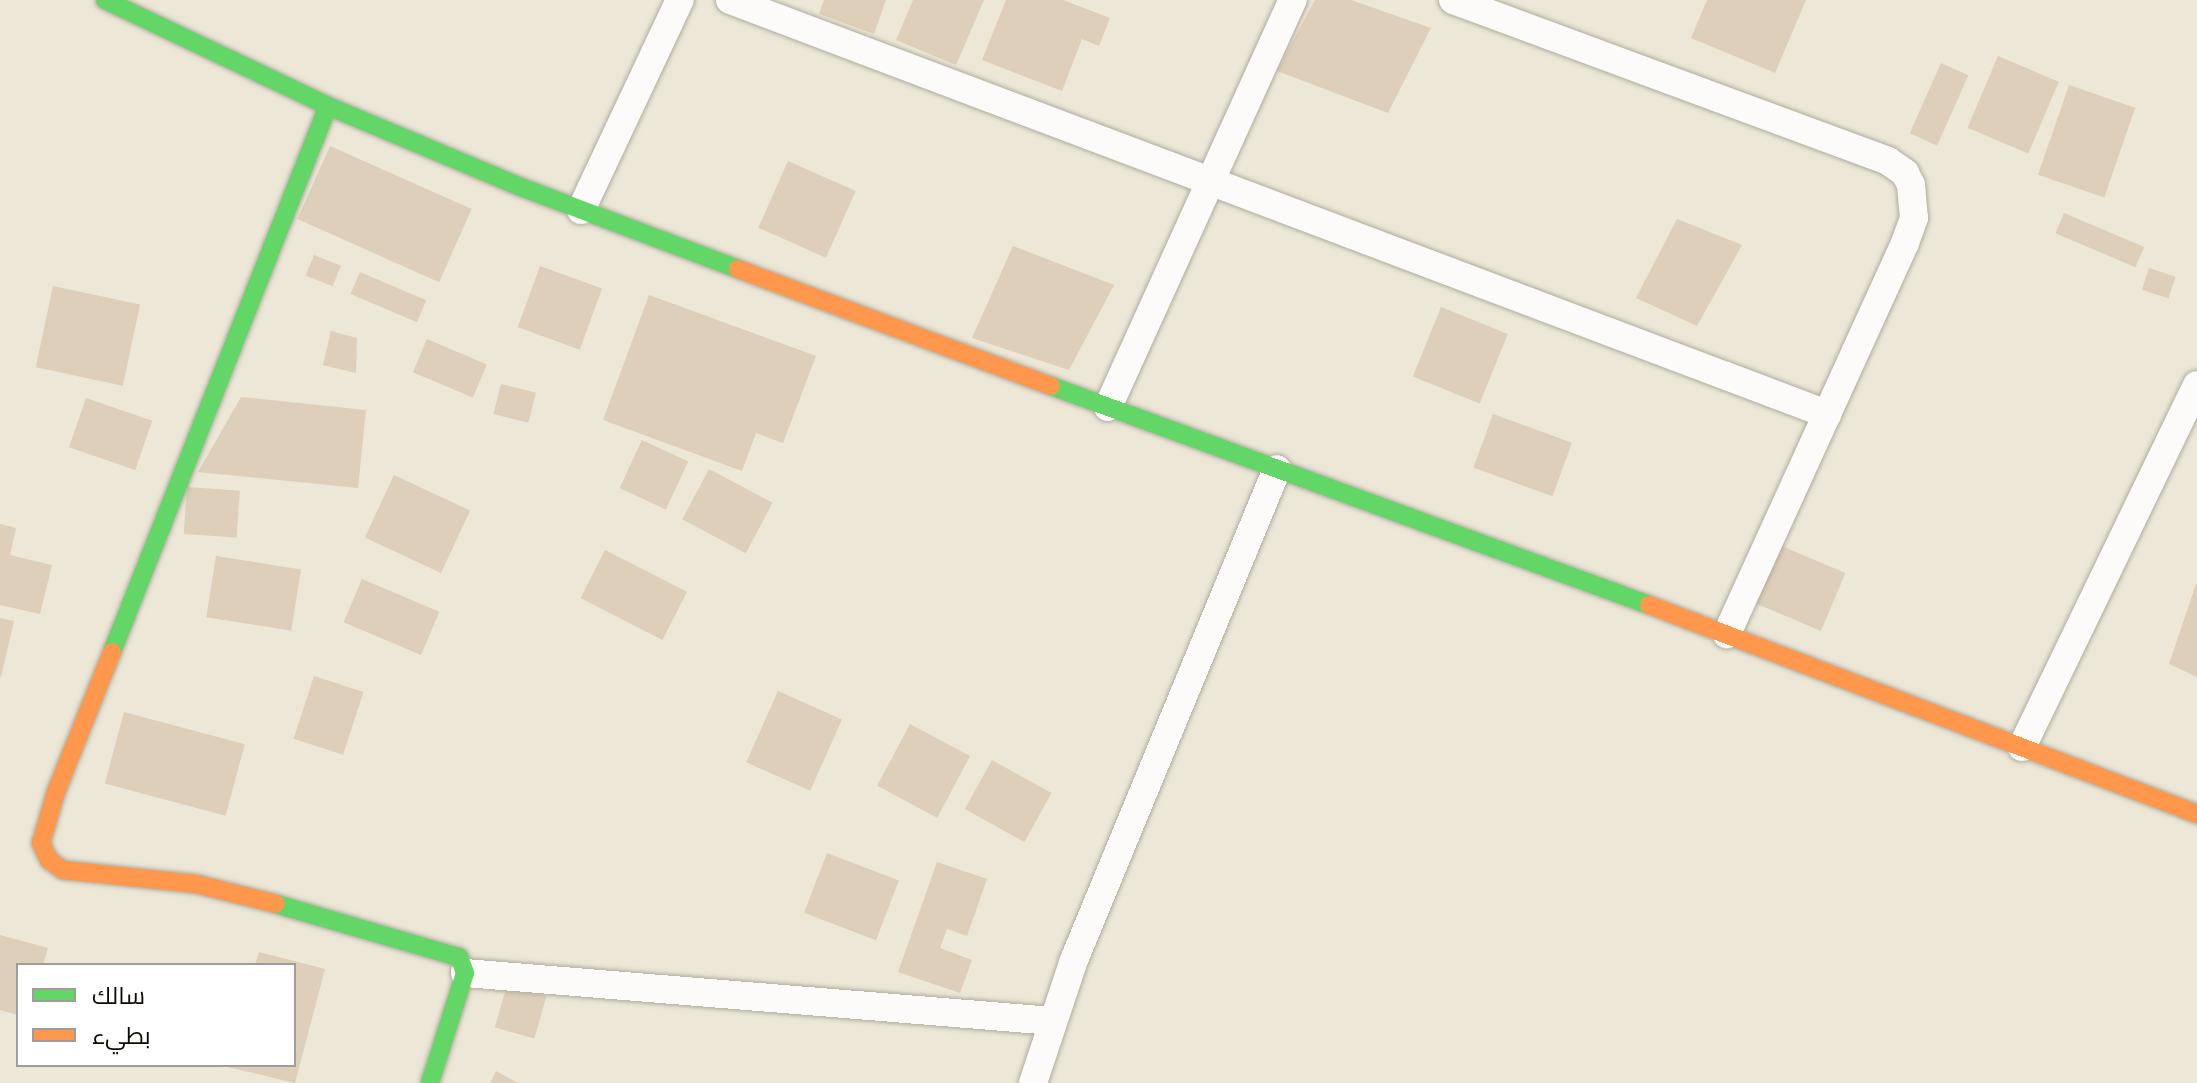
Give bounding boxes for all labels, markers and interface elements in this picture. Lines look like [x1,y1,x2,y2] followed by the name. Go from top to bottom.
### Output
[16,963,296,1067] legend
[92,980,145,1010] text: سالك
[92,1020,151,1050] text: بطيء

